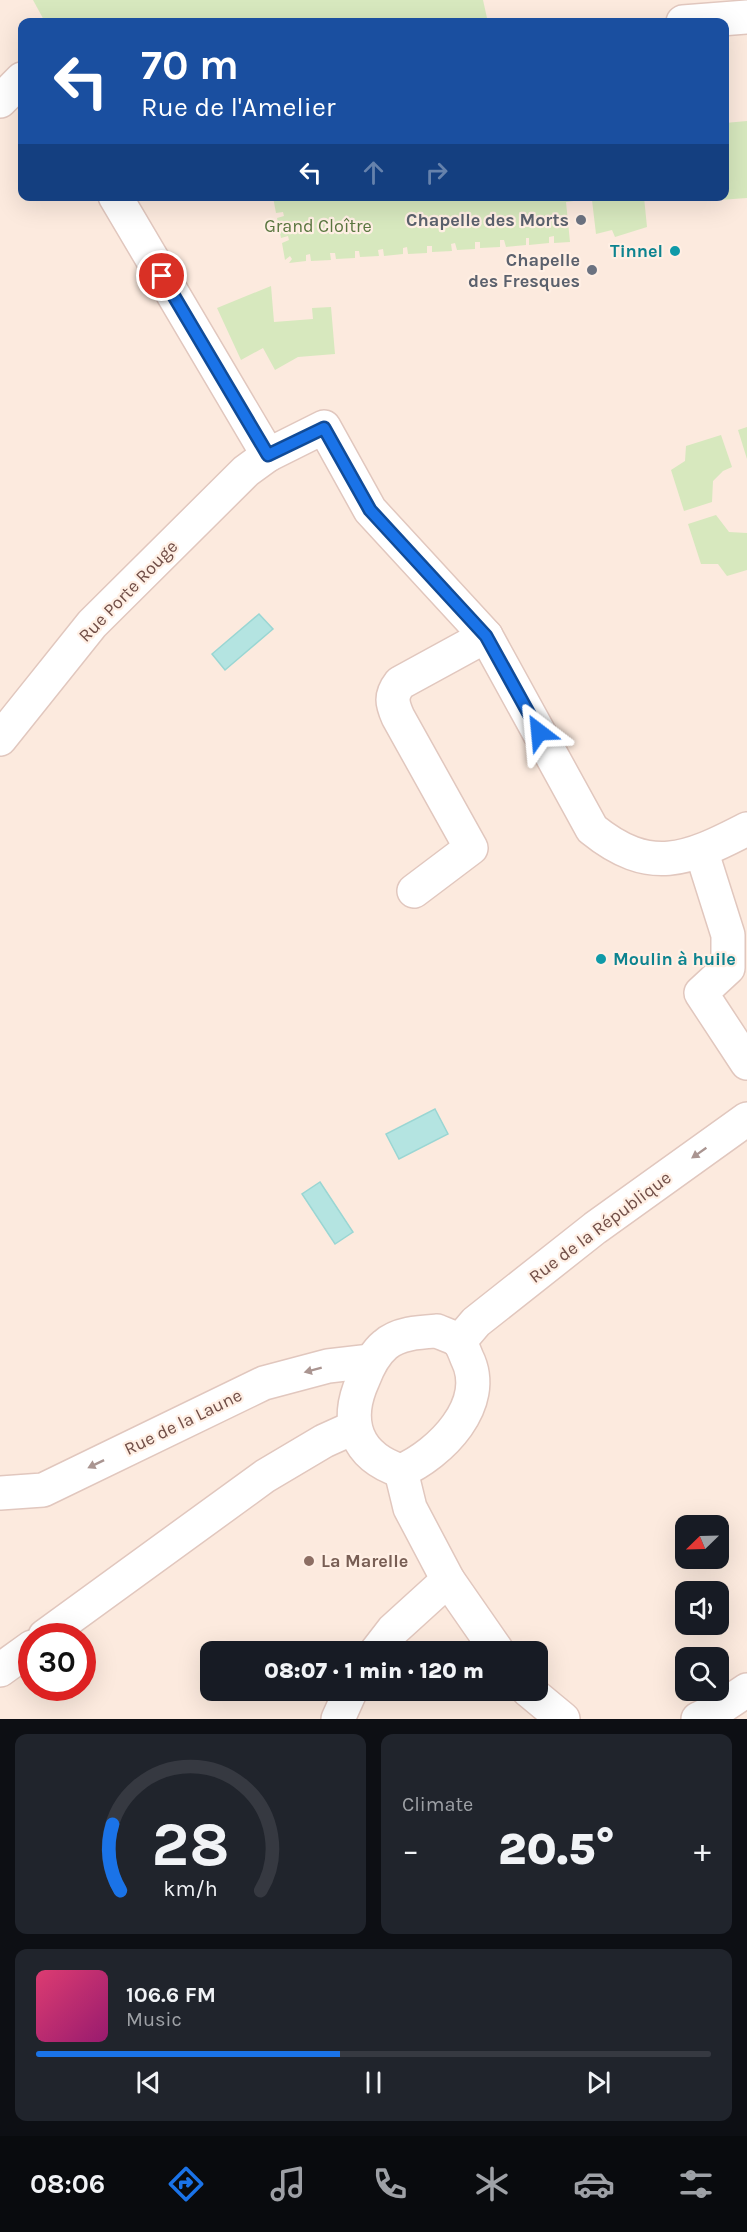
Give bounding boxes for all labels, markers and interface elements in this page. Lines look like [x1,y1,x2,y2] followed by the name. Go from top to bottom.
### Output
[141,40,239,90] text: 70 m
[42,42,120,120] icon: left
[141,91,336,123] text: Rue de l'Amelier
[294,156,327,189] icon: left
[357,156,390,189] icon: ahead
[420,156,453,189] icon: right
[406,209,569,231] place label: Chapelle des Morts
[574,213,588,227] marker: Chapelle des Morts
[264,215,372,237] park label: Grand Cloître
[610,240,663,262] place label: Tinnel
[668,244,682,258] marker: Tinnel
[468,249,580,292] place label: Chapelle des Fresques
[136,250,187,301] pin
[145,259,178,292] icon: arrive
[585,263,599,277] marker: Chapelle des Fresques
[74,535,182,647] street label: Rue Porte Rouge
[507,700,571,764] position arrow
[613,948,736,970] place label: Moulin à huile
[594,952,608,966] marker: Moulin à huile
[692,1147,708,1159] one-way arrow
[525,1166,675,1288] street label: Rue de la République
[304,1366,322,1376] one-way arrow
[121,1384,245,1460] street label: Rue de la Laune
[88,1460,105,1469] one-way arrow
[675,1515,729,1569] north arrow
[675,1515,729,1701] map controls
[321,1550,408,1572] place label: La Marelle
[302,1554,316,1568] marker: La Marelle
[675,1581,729,1635] button: sound
[18,1623,96,1701] speed limit sign: 30
[675,1647,729,1701] button: search
[264,1658,484,1684] text: 08:07 · 1 min · 120 m
[402,1793,473,1816] text: Climate
[151,1808,230,1881] text: 28
[498,1823,615,1875] text: 20.5°
[402,1831,419,1869] text: −
[694,1831,711,1869] text: +
[163,1876,218,1901] text: km/h
[126,1982,216,2008] text: 106.6 FM
[126,2008,182,2031] text: Music
[132,2066,165,2099] icon: previous
[357,2066,390,2099] icon: pause
[582,2066,615,2099] icon: next
[165,2163,207,2205] icon: directions
[267,2163,309,2205] icon: music
[369,2163,411,2205] icon: phone
[471,2163,513,2205] icon: climate
[573,2163,615,2205] icon: car
[675,2163,717,2205] icon: filters
[30,2168,105,2200] text: 08:06

